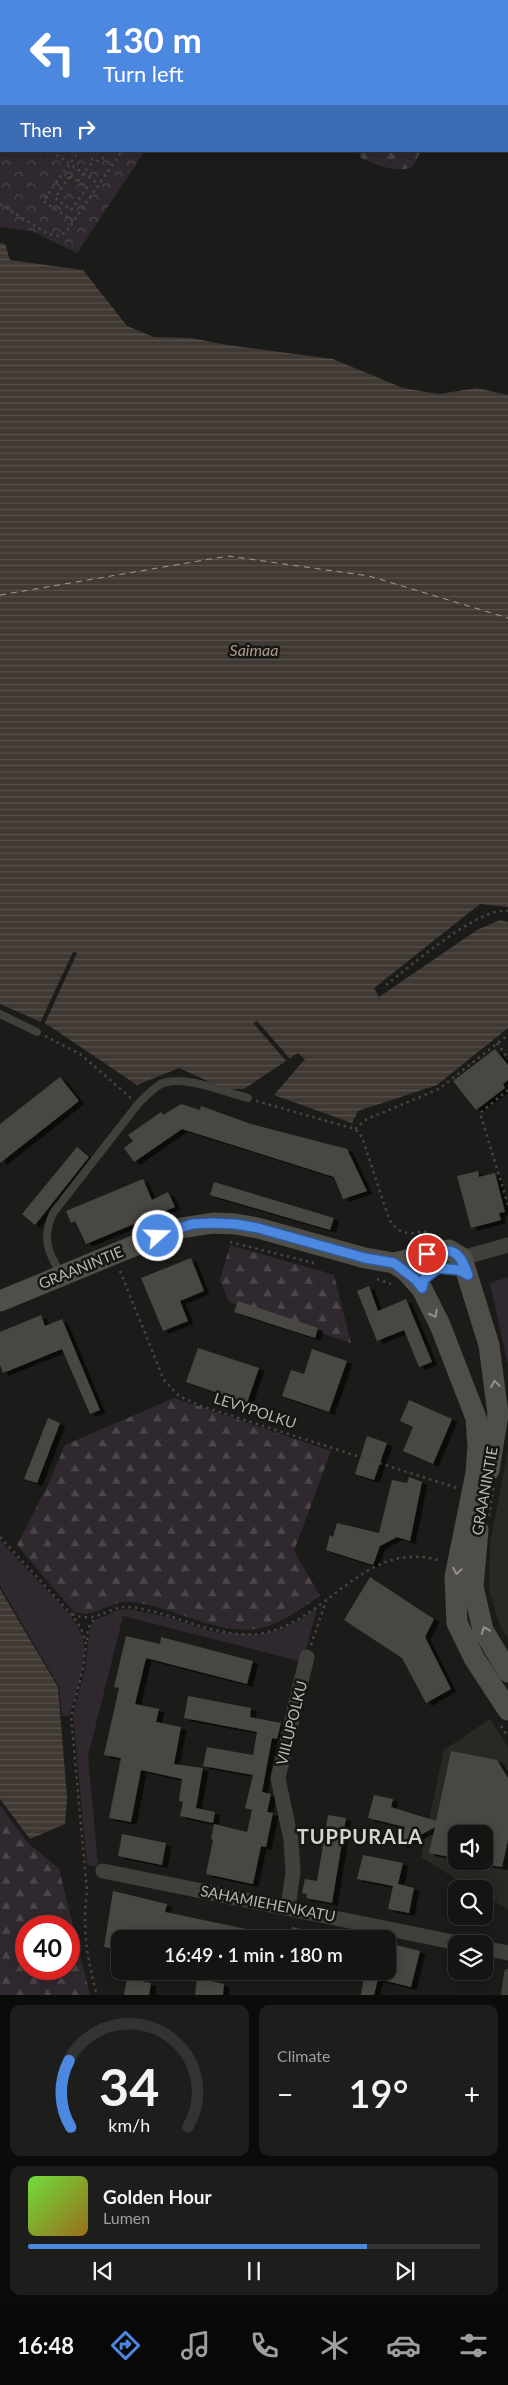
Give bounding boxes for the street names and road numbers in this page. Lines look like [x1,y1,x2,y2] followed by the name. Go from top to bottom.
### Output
[36,1242,125,1292] street label: GRAANINTIE
[212,1388,299,1432] street label: LEVYPOLKU
[467,1445,501,1536] street label: GRAANINTIE
[272,1679,310,1767] street label: VIILUPOLKU
[199,1881,337,1925] street label: SAHAMIEHENKATU

